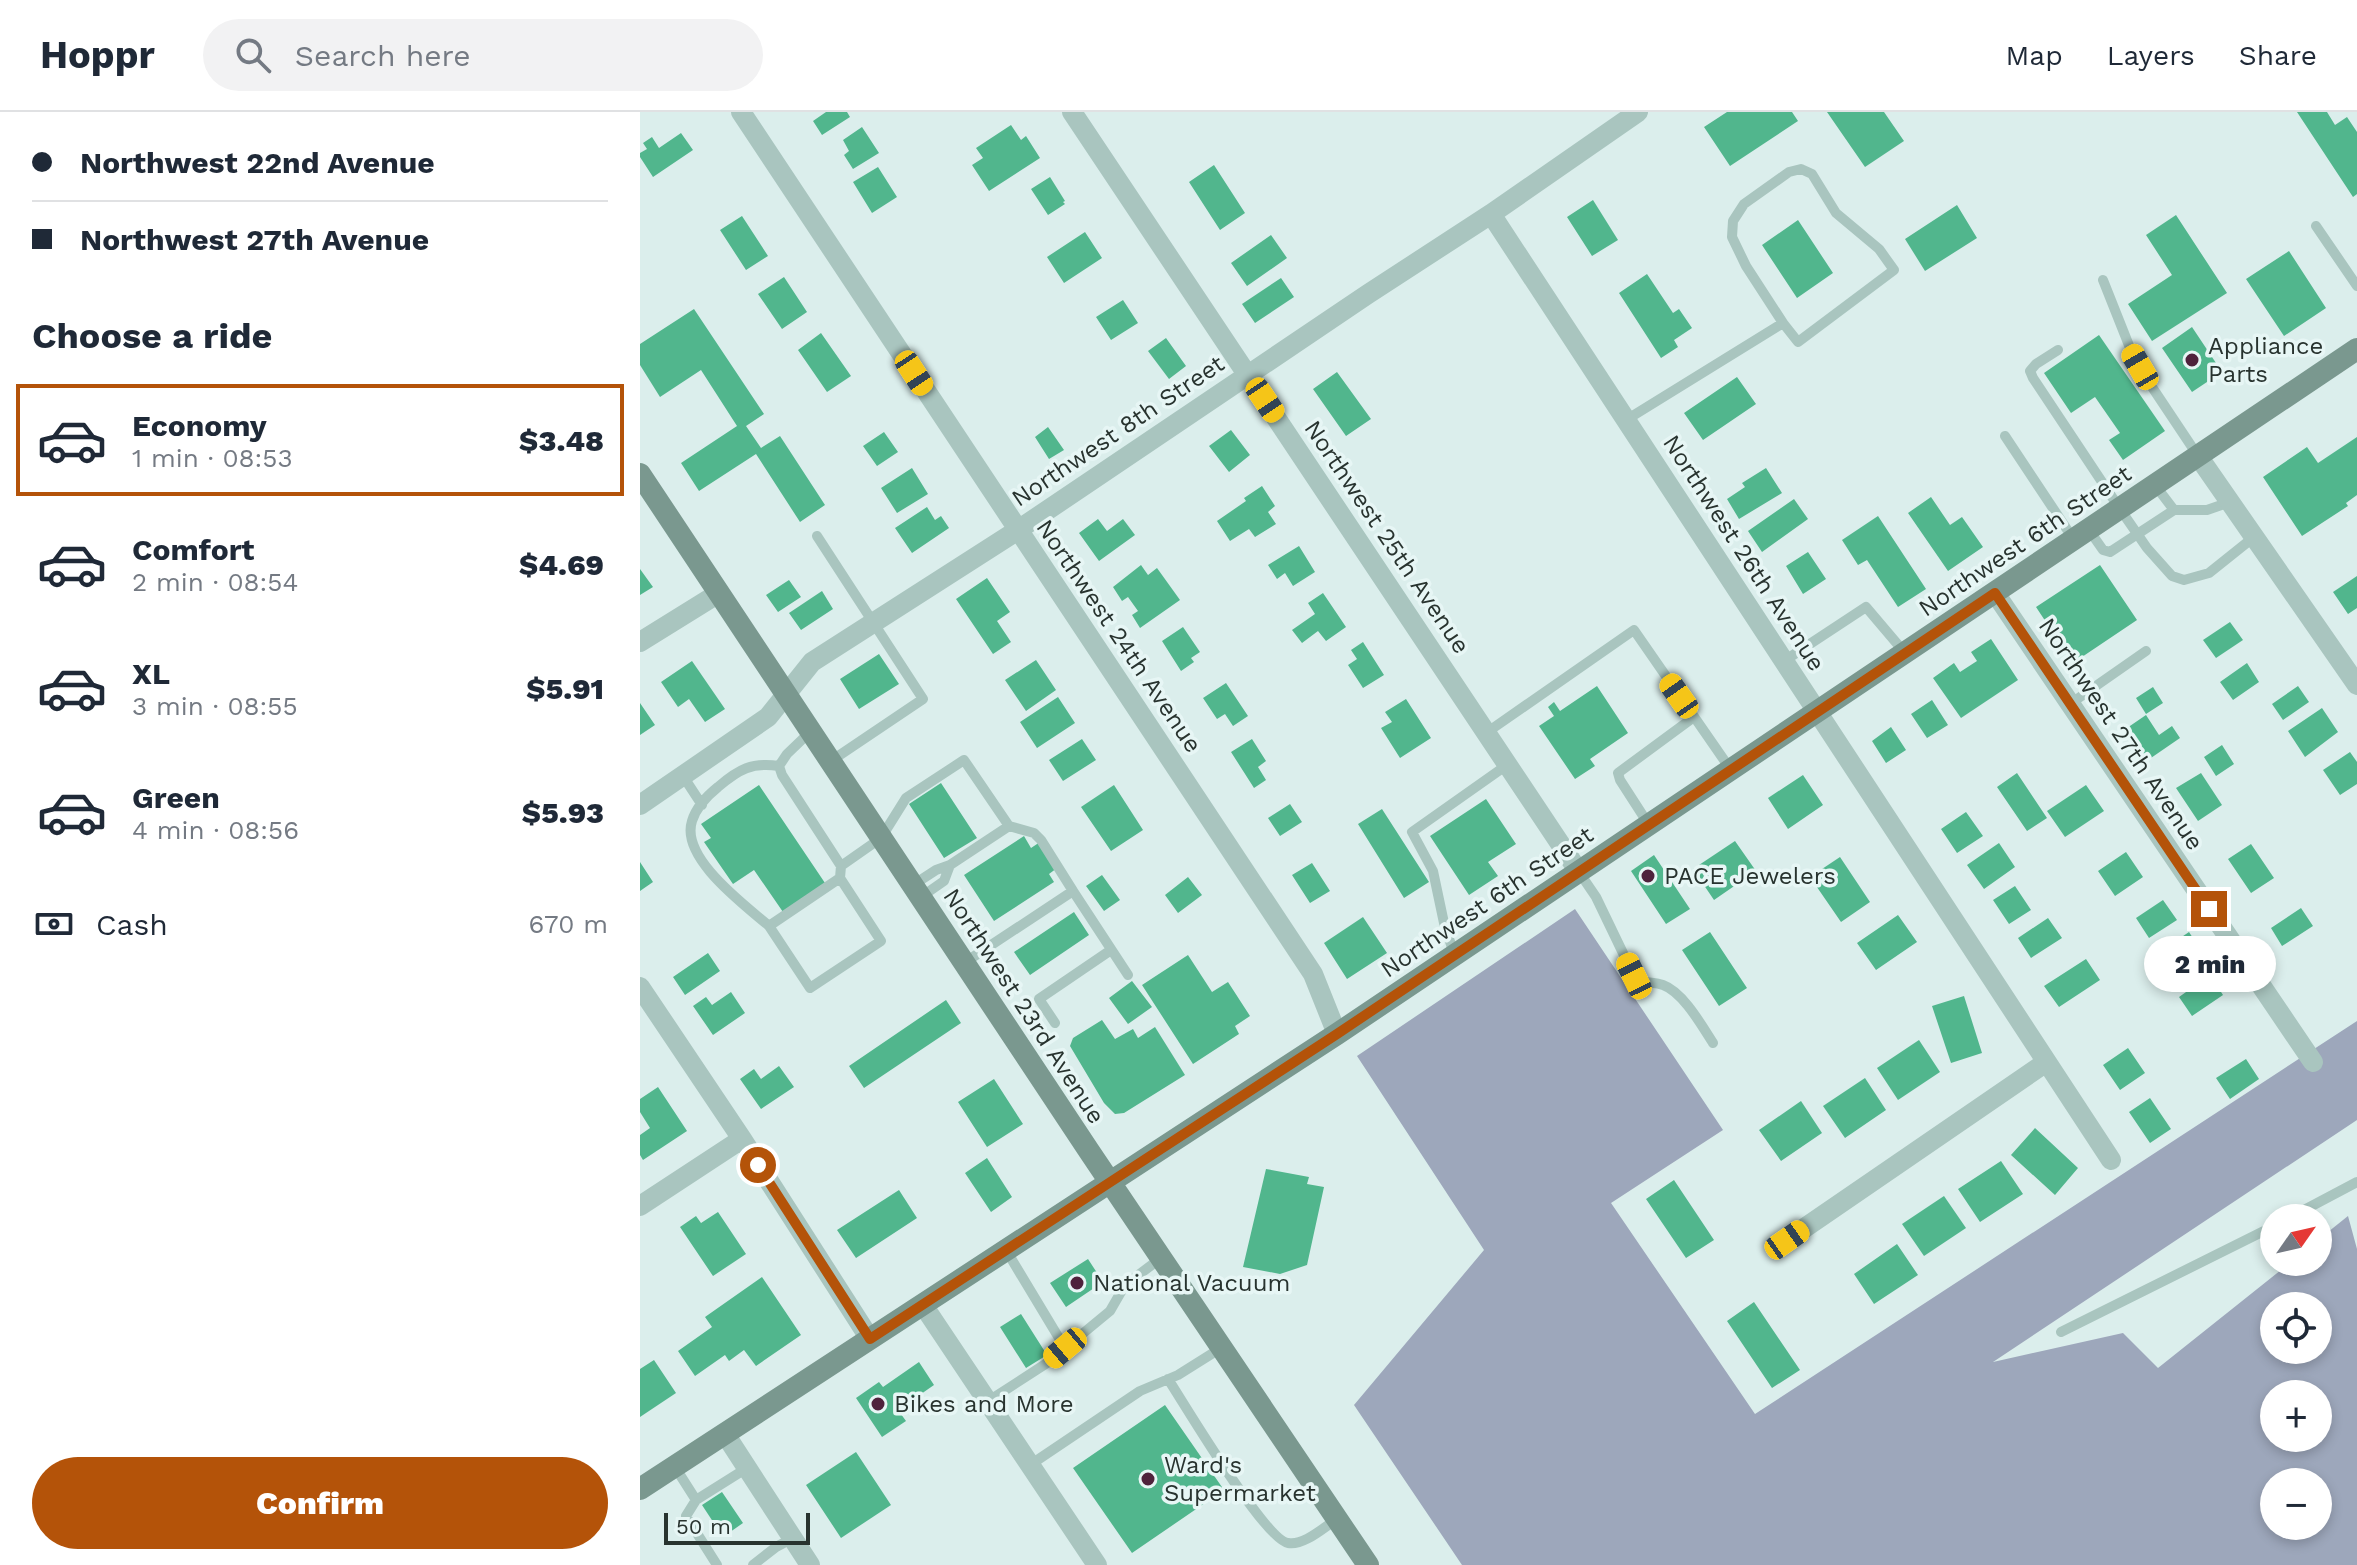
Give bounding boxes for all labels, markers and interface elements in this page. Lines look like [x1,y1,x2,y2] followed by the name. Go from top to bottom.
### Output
[203,19,763,91] search box
[40,33,155,77] text: Hoppr
[231,33,275,77] icon: search
[295,38,471,73] text: Search here
[2006,39,2063,72] text: Map
[2107,39,2195,72] text: Layers
[2239,39,2317,72] text: Share
[80,145,435,180] text: Northwest 22nd Avenue
[80,222,429,257] text: Northwest 27th Avenue
[32,315,272,357] text: Choose a ride
[2208,332,2323,388] place label: Appliance Parts
[2118,340,2162,394] car
[891,346,937,400] car
[1006,349,1230,513] street label: Northwest 8th Street
[2183,351,2201,369] marker: Appliance Parts
[1242,373,1288,427] car
[36,404,108,476] icon: car
[132,408,267,443] text: Economy
[1299,415,1475,659] street label: Northwest 25th Avenue
[519,423,604,458] text: $3.48
[1657,430,1831,676] street label: Northwest 26th Avenue
[132,443,293,473] text: 1 min · 08:53
[1914,460,2136,622] street label: Northwest 6th Street
[1031,514,1207,758] street label: Northwest 24th Avenue
[36,528,108,600] icon: car
[132,532,254,567] text: Comfort
[519,547,604,582] text: $4.69
[132,567,298,597] text: 2 min · 08:54
[2033,613,2209,855] street label: Northwest 27th Avenue
[36,652,108,724] icon: car
[132,656,170,691] text: XL
[1655,669,1703,723] car
[526,671,604,706] text: $5.91
[132,691,298,721] text: 3 min · 08:55
[36,776,108,848] icon: car
[132,780,220,815] text: Green
[522,795,604,830] text: $5.93
[132,815,299,845] text: 4 min · 08:56
[1376,821,1598,983] street label: Northwest 6th Street
[1664,862,1836,890] place label: PACE Jewelers
[1639,867,1657,885] marker: PACE Jewelers
[937,883,1111,1129] street label: Northwest 23rd Avenue
[2191,891,2227,927] route end
[32,902,76,946] icon: cash
[96,907,168,942] text: Cash
[529,909,608,939] text: 670 m
[2143,937,2275,993] callout: 2 min
[1613,949,1655,1003] car
[2175,949,2245,979] text: 2 min
[740,1147,776,1183] route start
[2260,1204,2332,1276] north arrow
[2260,1204,2332,1540] map controls
[1760,1216,1814,1264] car
[1093,1269,1290,1297] place label: National Vacuum
[1068,1274,1086,1292] marker: National Vacuum
[2260,1292,2332,1364] button: locate
[1039,1323,1091,1373] car
[2260,1380,2332,1452] button: +
[894,1390,1074,1418] place label: Bikes and More
[869,1395,887,1413] marker: Bikes and More
[1164,1451,1316,1507] place label: Ward's Supermarket
[32,1457,608,1549] button: Confirm
[2260,1468,2332,1540] button: −
[1139,1470,1157,1488] marker: Ward's Supermarket
[664,1509,810,1545] scale bar
[676,1514,731,1539] text: 50 m

